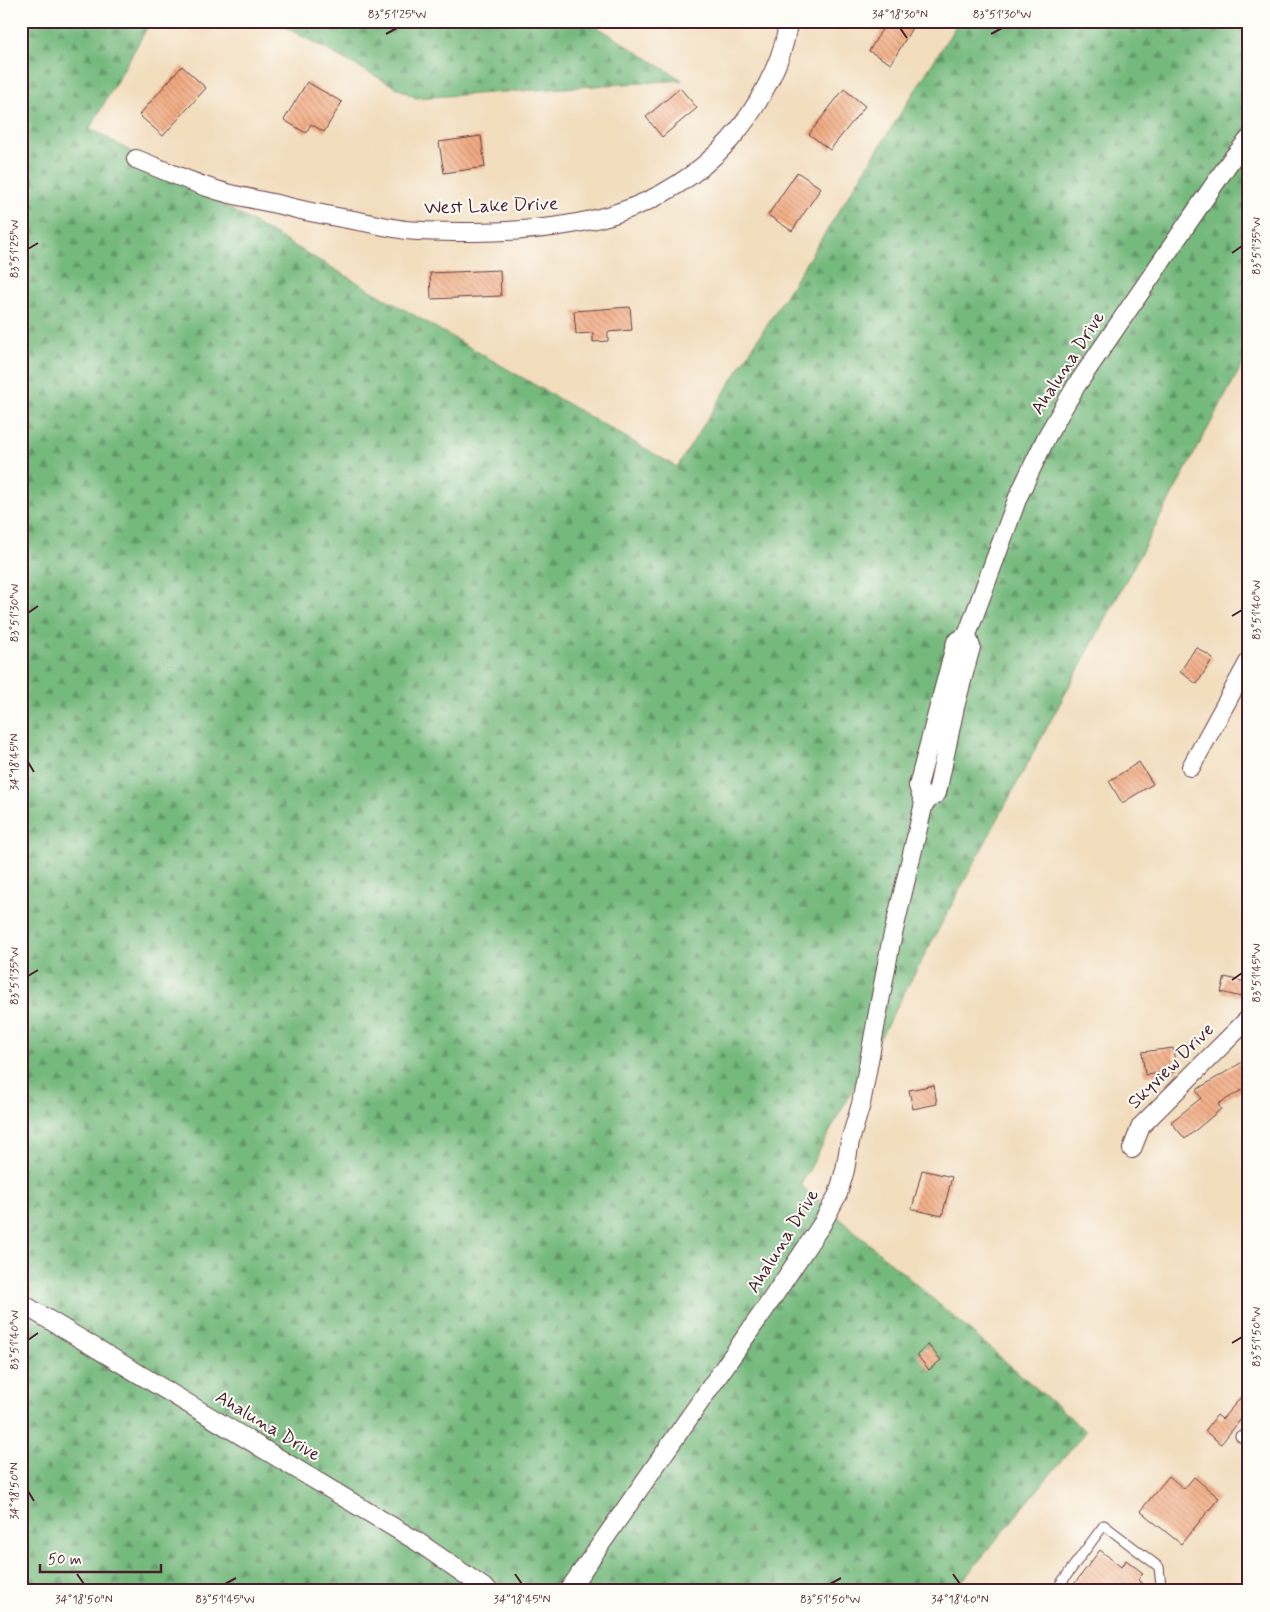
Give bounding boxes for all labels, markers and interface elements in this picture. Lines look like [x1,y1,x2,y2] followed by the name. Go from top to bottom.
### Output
[368,7,426,23] text: 83°51'25"W
[872,7,928,23] text: 34°18'30"N
[973,7,1031,23] text: 83°51'30"W
[424,191,558,221] street label: West Lake Drive
[1249,217,1265,275] text: 83°51'35"W
[7,220,23,278] text: 83°51'25"W
[1025,306,1111,420] street label: Ahaluna Drive
[1249,580,1265,640] text: 83°51'40"W
[7,584,23,642] text: 83°51'30"W
[7,734,23,791] text: 34°18'45"N
[1249,943,1265,1003] text: 83°51'45"W
[7,947,23,1005] text: 83°51'35"W
[1122,1017,1220,1115] street label: Skyview Drive
[741,1184,825,1298] street label: Ahaluna Drive
[1249,1307,1265,1367] text: 83°51'50"W
[7,1310,23,1370] text: 83°51'40"W
[211,1385,325,1467] street label: Ahaluna Drive
[7,1462,23,1520] text: 34°18'50"N
[40,1542,161,1574] scale bar
[48,1550,82,1570] text: 50 m
[55,1592,113,1608] text: 34°18'50"N
[195,1592,255,1608] text: 83°51'45"W
[494,1592,551,1608] text: 34°18'45"N
[800,1592,860,1608] text: 83°51'50"W
[931,1592,989,1608] text: 34°18'40"N

